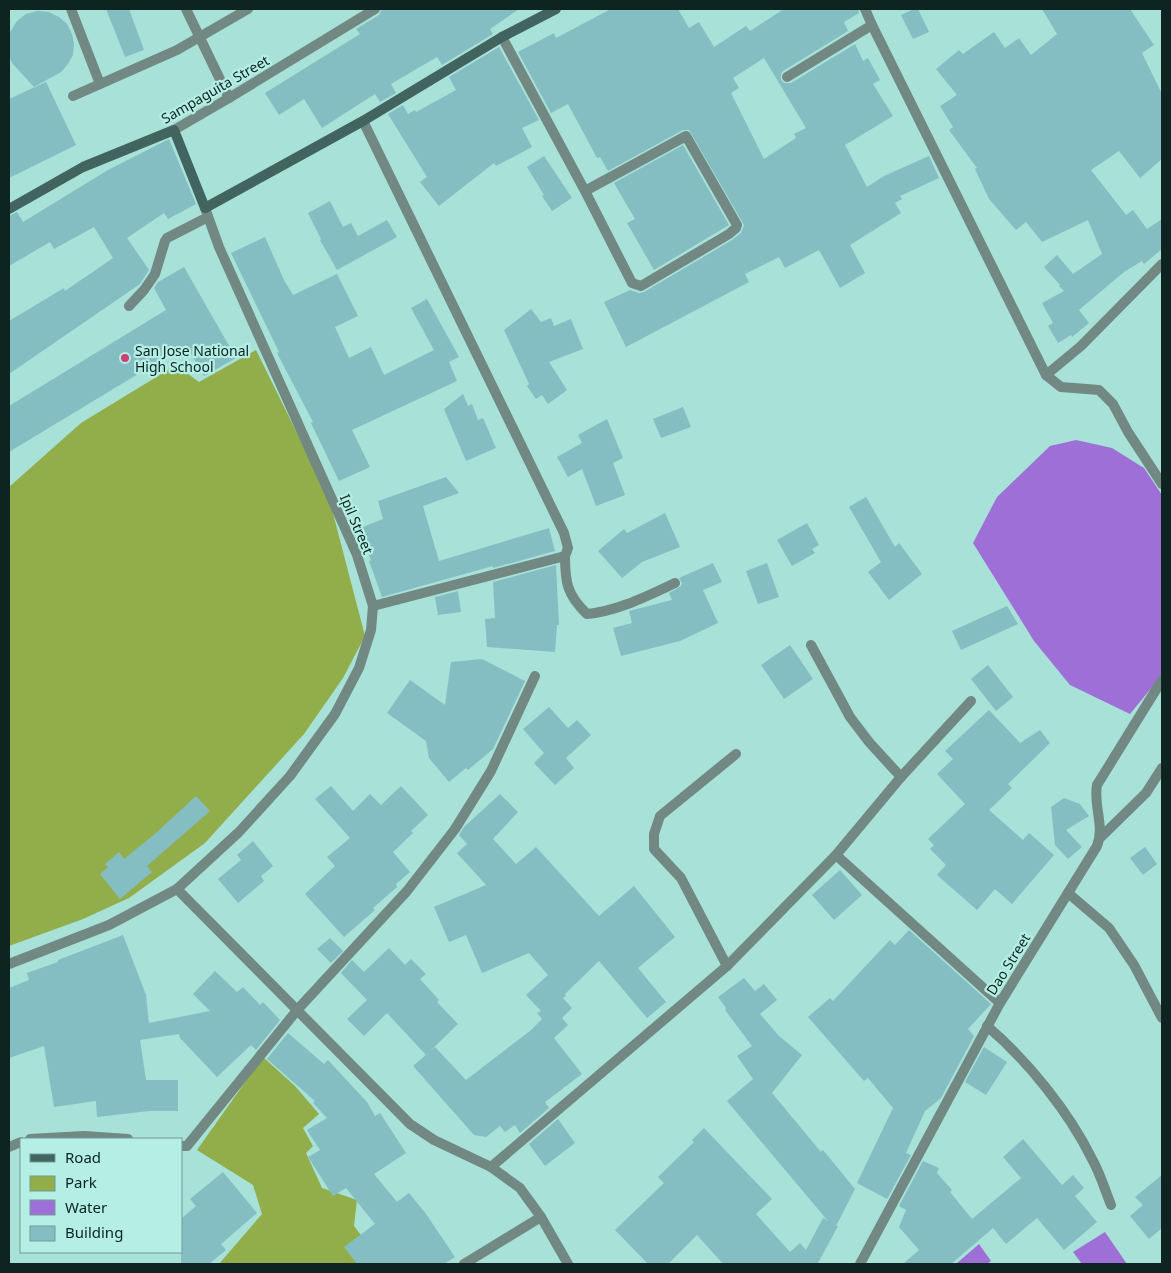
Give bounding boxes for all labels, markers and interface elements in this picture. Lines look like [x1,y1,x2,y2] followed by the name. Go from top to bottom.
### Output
[158,50,272,128] street label: Sampaguita Street
[135,341,249,376] place label: San Jose National High School
[119,352,131,364] marker: San Jose National High School
[336,491,378,557] street label: Ipil Street
[982,930,1034,998] street label: Dao Street
[20,1138,182,1253] legend
[65,1147,101,1167] text: Road
[65,1172,97,1192] text: Park
[65,1197,107,1217] text: Water
[65,1222,123,1242] text: Building

